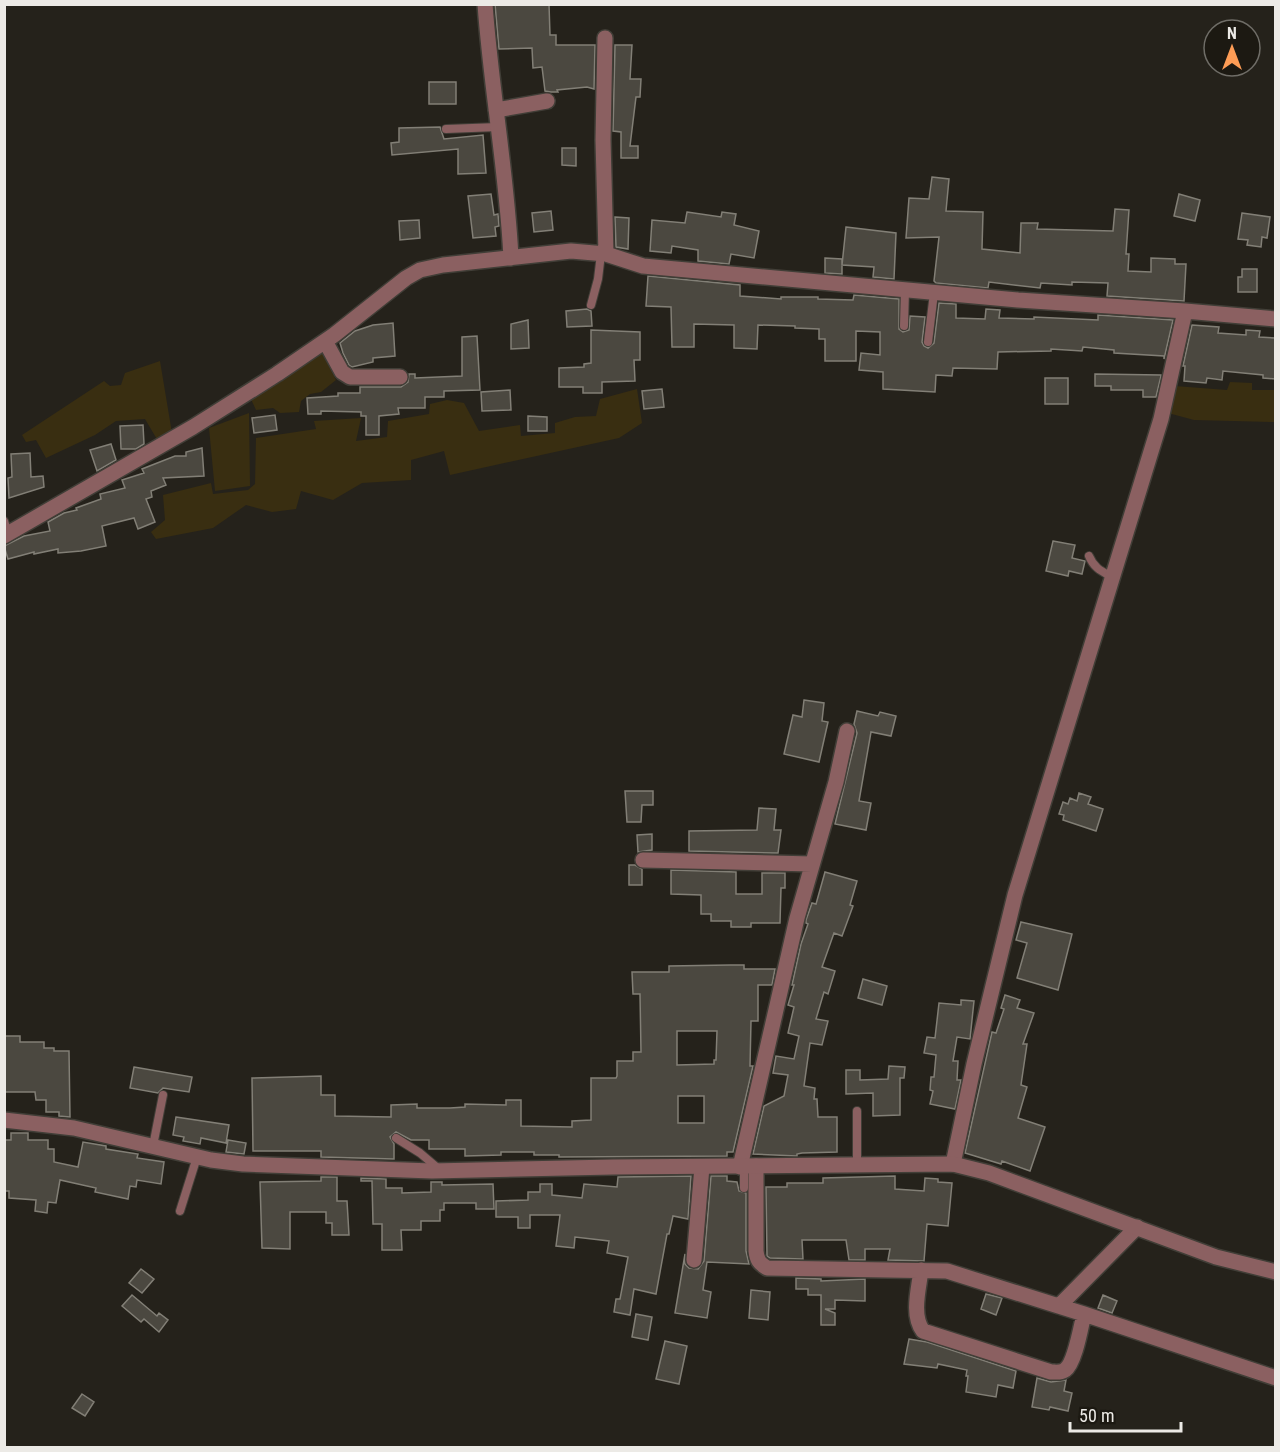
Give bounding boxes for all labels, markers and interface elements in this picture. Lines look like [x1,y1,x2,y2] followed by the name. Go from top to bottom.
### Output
[1202,18,1262,78] north arrow
[1227,24,1237,43] text: N
[1070,1395,1181,1433] scale bar
[1079,1405,1114,1426] text: 50 m

